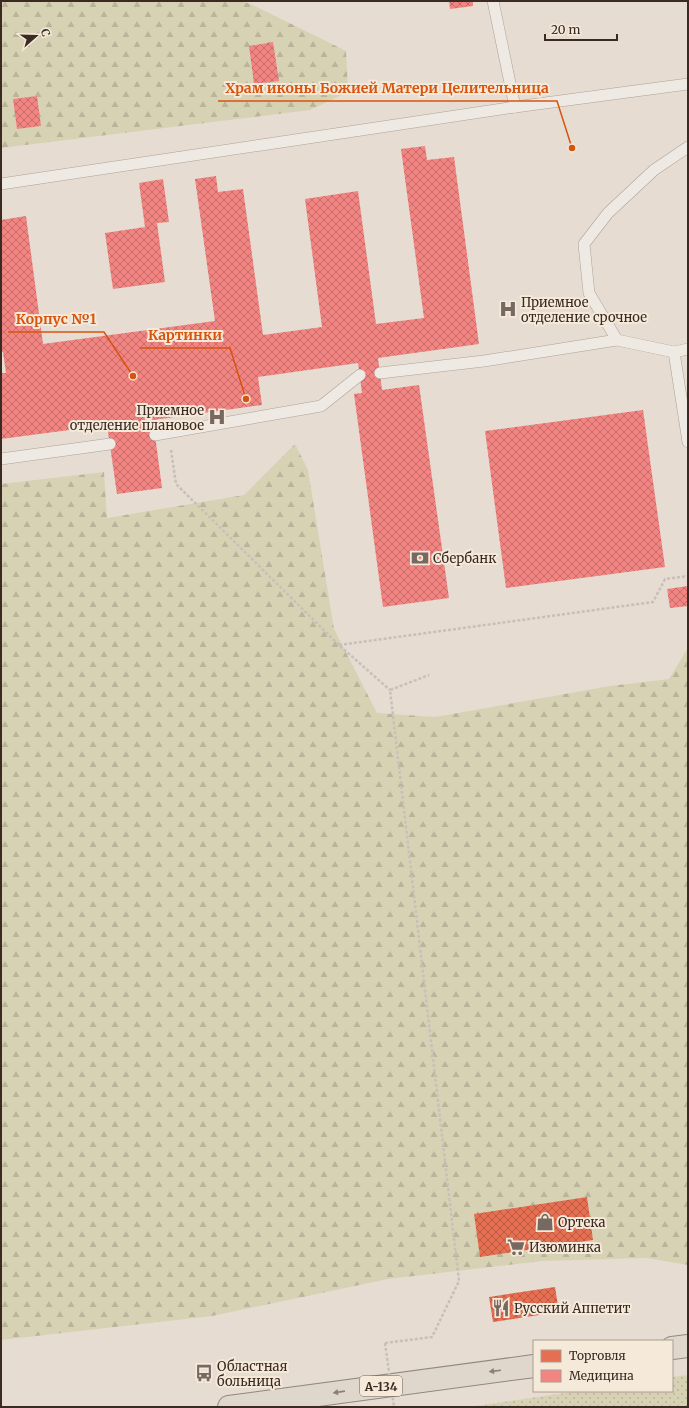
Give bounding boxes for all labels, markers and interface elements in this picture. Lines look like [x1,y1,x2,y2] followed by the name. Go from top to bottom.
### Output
[16,16,56,56] north arrow
[545,16,617,42] scale bar
[551,22,580,37] text: 20 m
[38,27,53,38] text: С
[218,75,557,101] callout: Храм иконы Божией Матери Целительница
[225,79,549,97] text: Храм иконы Божией Матери Целительница
[521,294,647,326] place label: Приемное отделение срочное
[498,299,518,319] hospital icon: Приемное отделение срочное
[8,306,104,332] callout: Корпус №1
[16,310,97,328] text: Корпус №1
[140,322,230,348] callout: Картинки
[148,326,222,344] text: Картинки
[70,402,204,434] place label: Приемное отделение плановое
[207,407,227,427] hospital icon: Приемное отделение плановое
[410,548,430,568] bank icon: Сбербанк
[433,550,497,567] place label: Сбербанк
[535,1212,555,1232] shop icon: Ортека
[558,1214,605,1231] place label: Ортека
[506,1237,526,1257] supermarket icon: Изюминка
[529,1239,601,1256] place label: Изюминка
[491,1298,511,1318] restaurant icon: Русский Аппетит
[514,1300,630,1317] place label: Русский Аппетит
[533,1340,673,1392] legend
[569,1348,626,1363] text: Торговля
[217,1358,288,1390] place label: Областная больница
[194,1363,214,1383] bus stop icon: Областная больница
[489,1368,501,1374] one-way arrow
[569,1368,634,1383] text: Медицина
[360,1376,402,1396] road number: А-134
[333,1389,345,1395] one-way arrow

